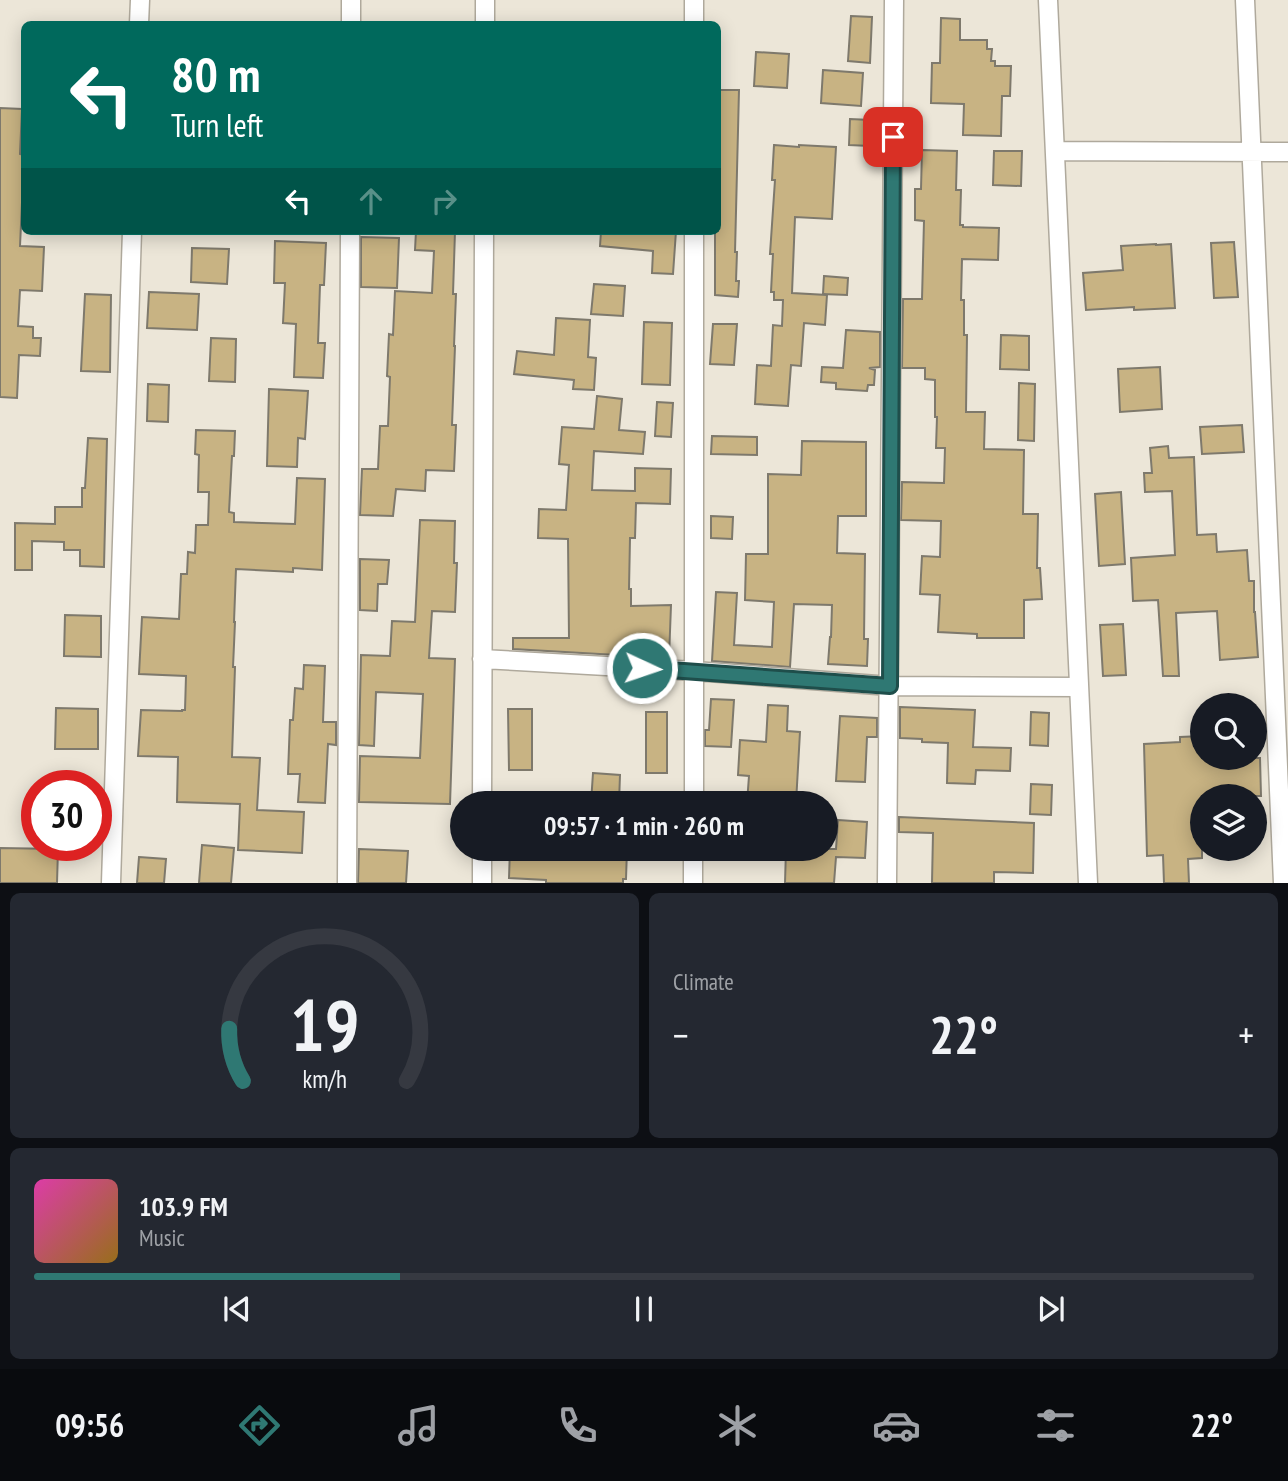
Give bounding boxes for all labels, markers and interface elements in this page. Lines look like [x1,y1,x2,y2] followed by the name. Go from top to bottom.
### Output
[171,42,260,106] text: 80 m
[56,49,147,140] icon: left
[171,104,263,146] text: Turn left
[863,107,923,167] pin
[874,118,912,156] icon: arrive
[279,182,317,220] icon: left
[352,182,390,220] icon: ahead
[425,182,463,220] icon: right
[605,631,679,705] position arrow
[1190,693,1267,861] map controls
[1190,693,1267,770] button: search
[21,770,112,861] speed limit sign: 30
[1190,784,1267,861] button: layers
[544,809,744,842] text: 09:57 · 1 min · 260 m
[673,967,734,996] text: Climate
[290,978,359,1072] text: 19
[929,1001,998,1068] text: 22°
[673,1010,689,1059] text: −
[1238,1010,1254,1059] text: +
[302,1063,347,1095] text: km/h
[139,1190,228,1223] text: 103.9 FM
[139,1223,185,1252] text: Music
[218,1290,256,1328] icon: previous
[625,1290,663,1328] icon: pause
[1032,1290,1070,1328] icon: next
[235,1401,284,1450] icon: directions
[394,1401,443,1450] icon: music
[553,1401,602,1450] icon: phone
[713,1401,762,1450] icon: climate
[872,1401,921,1450] icon: car
[1031,1401,1080,1450] icon: filters
[55,1404,124,1446] text: 09:56
[1191,1404,1233,1446] text: 22°

